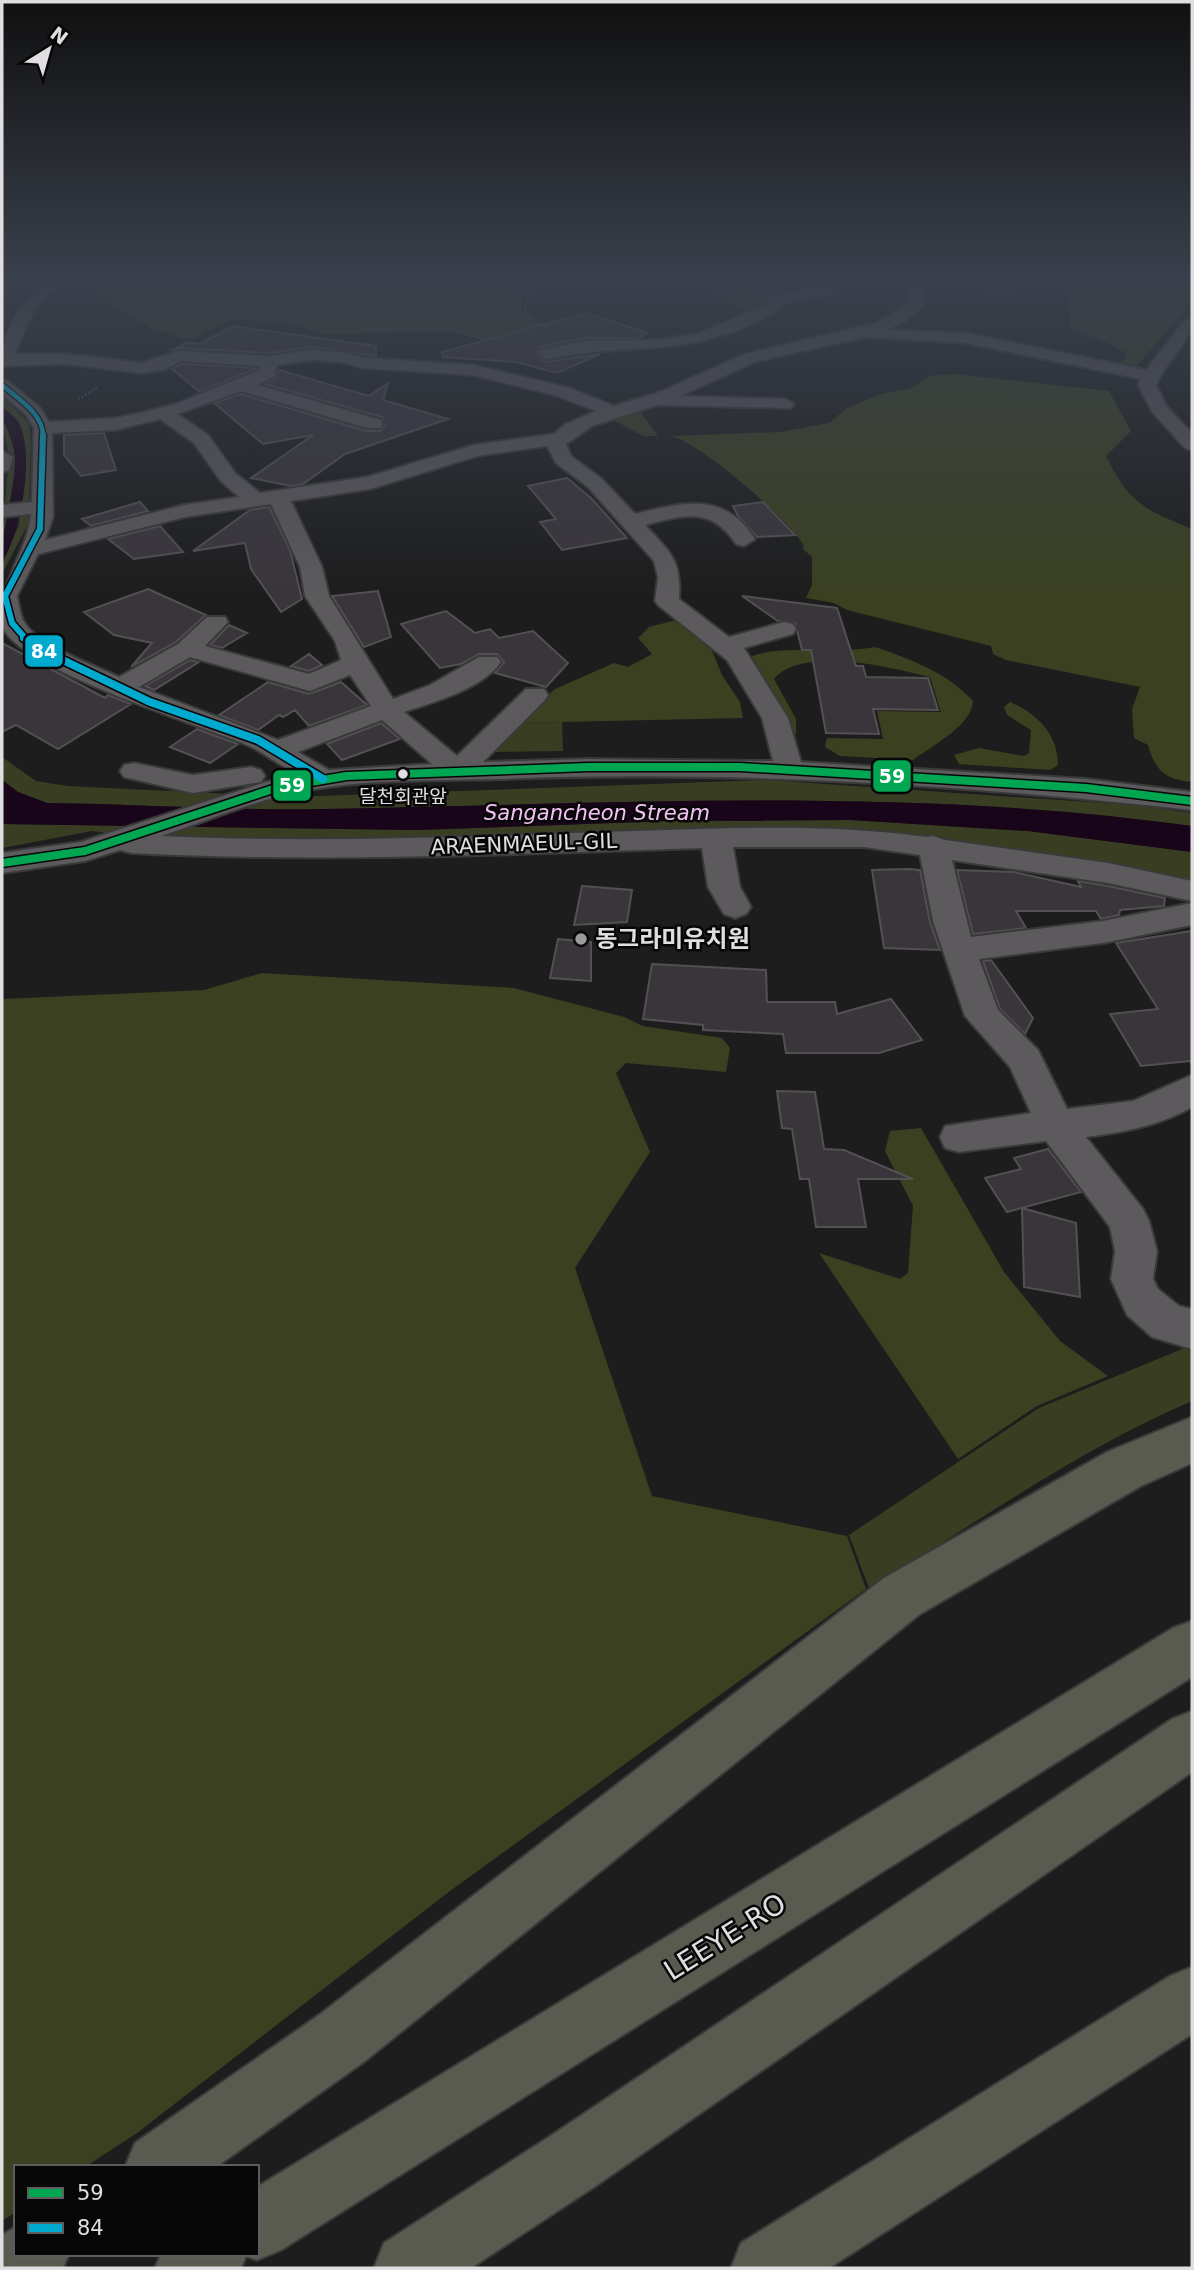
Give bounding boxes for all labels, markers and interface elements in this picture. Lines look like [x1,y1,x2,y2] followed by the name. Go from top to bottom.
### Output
[14,14,84,84] north arrow
[46,22,72,49] text: N
[24,634,64,668] line badge: 84
[31,640,57,662] text: 84
[872,759,912,793] line badge: 59
[879,765,905,787] text: 59
[396,767,410,781] marker: 달천회관앞
[272,769,312,802] line badge: 59
[279,774,305,796] text: 59
[359,785,447,807] place label: 달천회관앞
[484,801,710,825] water label: Sangancheon Stream
[430,829,618,859] street label: ARAENMAEUL-GIL
[595,925,750,953] place label: 동그라미유치원
[573,931,589,947] marker: 동그라미유치원
[658,1887,792,1987] street label: LEEYE-RO
[14,2165,259,2256] legend
[77,2181,104,2205] text: 59
[77,2216,104,2240] text: 84

